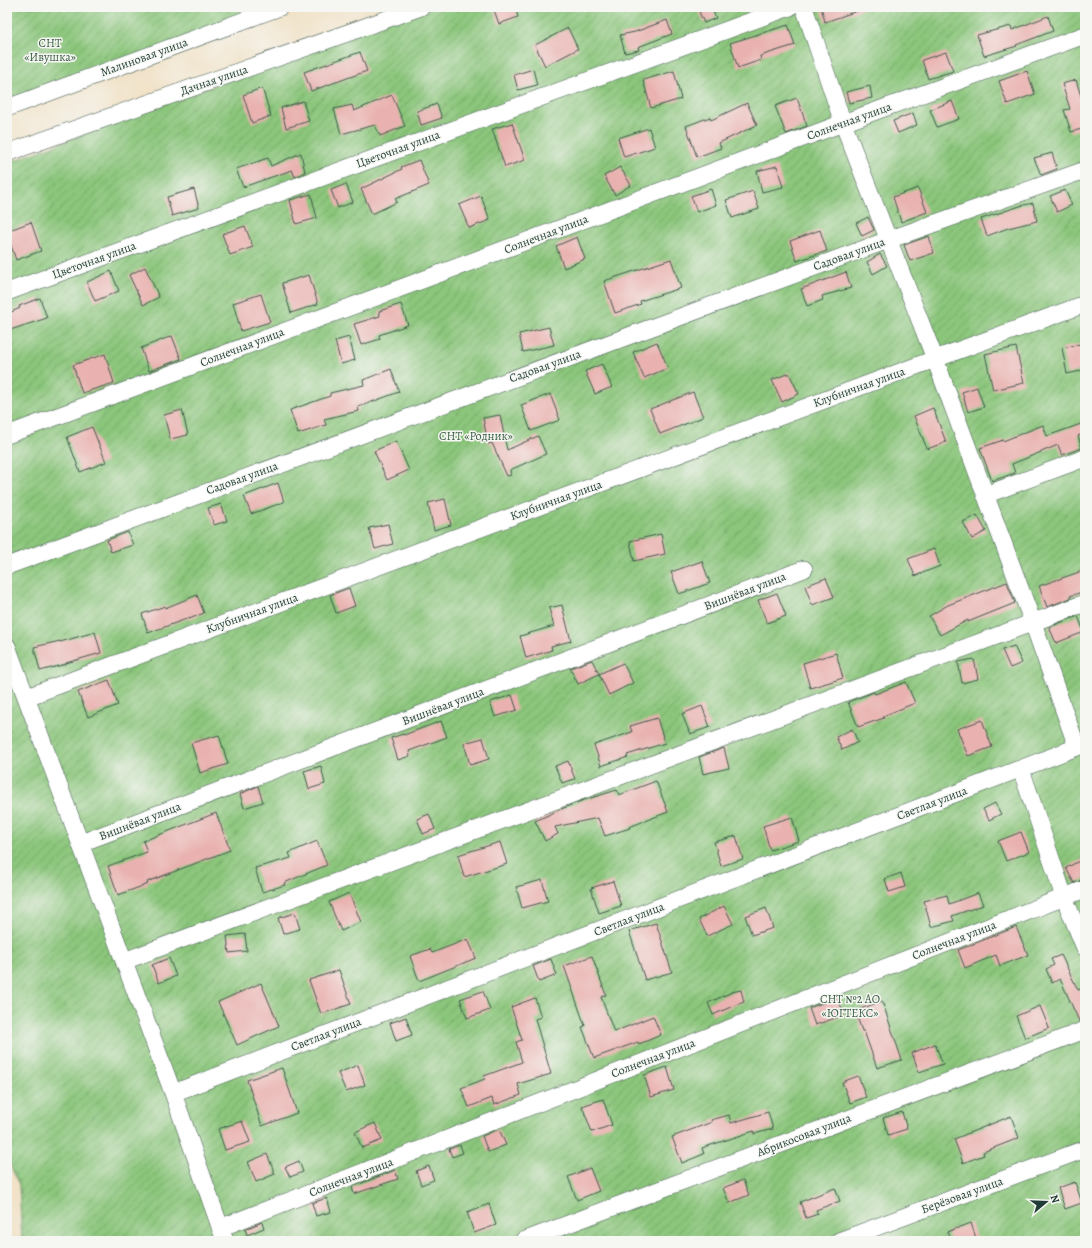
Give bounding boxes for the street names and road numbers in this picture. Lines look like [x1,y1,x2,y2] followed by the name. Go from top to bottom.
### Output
[98,34,190,80] street label: Малиновая улица
[178,61,250,99] street label: Дачная улица
[805,98,894,144] street label: Солнечная улица
[354,126,443,172] street label: Цветочная улица
[502,210,591,257] street label: Солнечная улица
[811,233,887,274] street label: Садовая улица
[50,237,139,283] street label: Цветочная улица
[198,323,287,370] street label: Солнечная улица
[507,345,583,386] street label: Садовая улица
[811,363,907,411] street label: Клубничная улица
[204,457,280,498] street label: Садовая улица
[508,476,604,524] street label: Клубничная улица
[702,568,789,614] street label: Вишнёвая улица
[204,589,300,637] street label: Клубничная улица
[400,683,487,729] street label: Вишнёвая улица
[895,782,970,824] street label: Светлая улица
[97,798,184,844] street label: Вишнёвая улица
[592,898,667,940] street label: Светлая улица
[910,916,999,963] street label: Солнечная улица
[289,1013,364,1055] street label: Светлая улица
[609,1034,698,1081] street label: Солнечная улица
[754,1109,854,1161] street label: Абрикосовая улица
[307,1153,396,1200] street label: Солнечная улица
[919,1173,1005,1217] street label: Берёзовая улица

